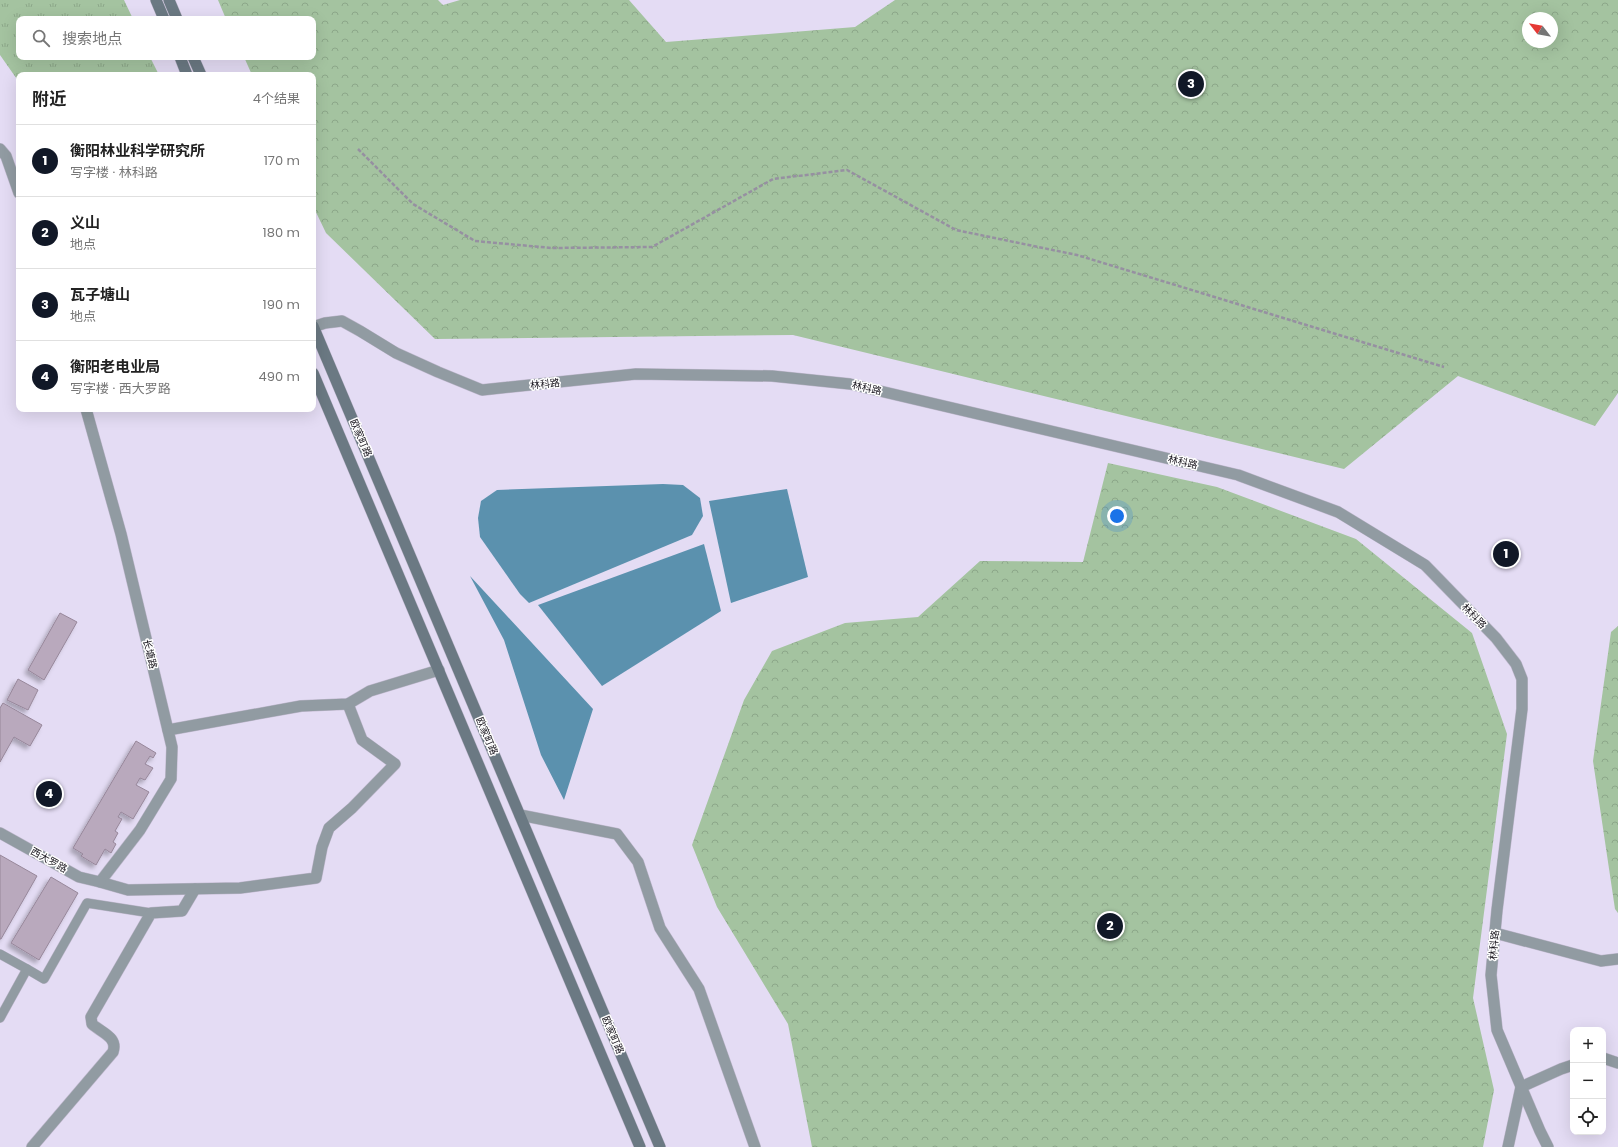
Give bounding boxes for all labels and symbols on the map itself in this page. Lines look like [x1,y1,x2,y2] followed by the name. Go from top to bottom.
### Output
[1522,12,1558,48] north arrow
[1178,69,1204,99] pin: 3
[529,375,561,393] street label: 林科路
[851,377,883,399] street label: 林科路
[346,417,376,459] street label: 欧家町路
[1167,451,1199,473] street label: 林科路
[1107,506,1127,526] your location
[1493,539,1519,569] pin: 1
[1458,600,1490,632] street label: 林科路
[139,638,161,670] street label: 长塘路
[472,715,502,757] street label: 欧家町路
[36,779,62,809] pin: 4
[28,844,70,876] street label: 西大罗路
[1097,911,1123,941] pin: 2
[1485,929,1503,961] street label: 林科路
[598,1014,628,1056] street label: 欧家町路

